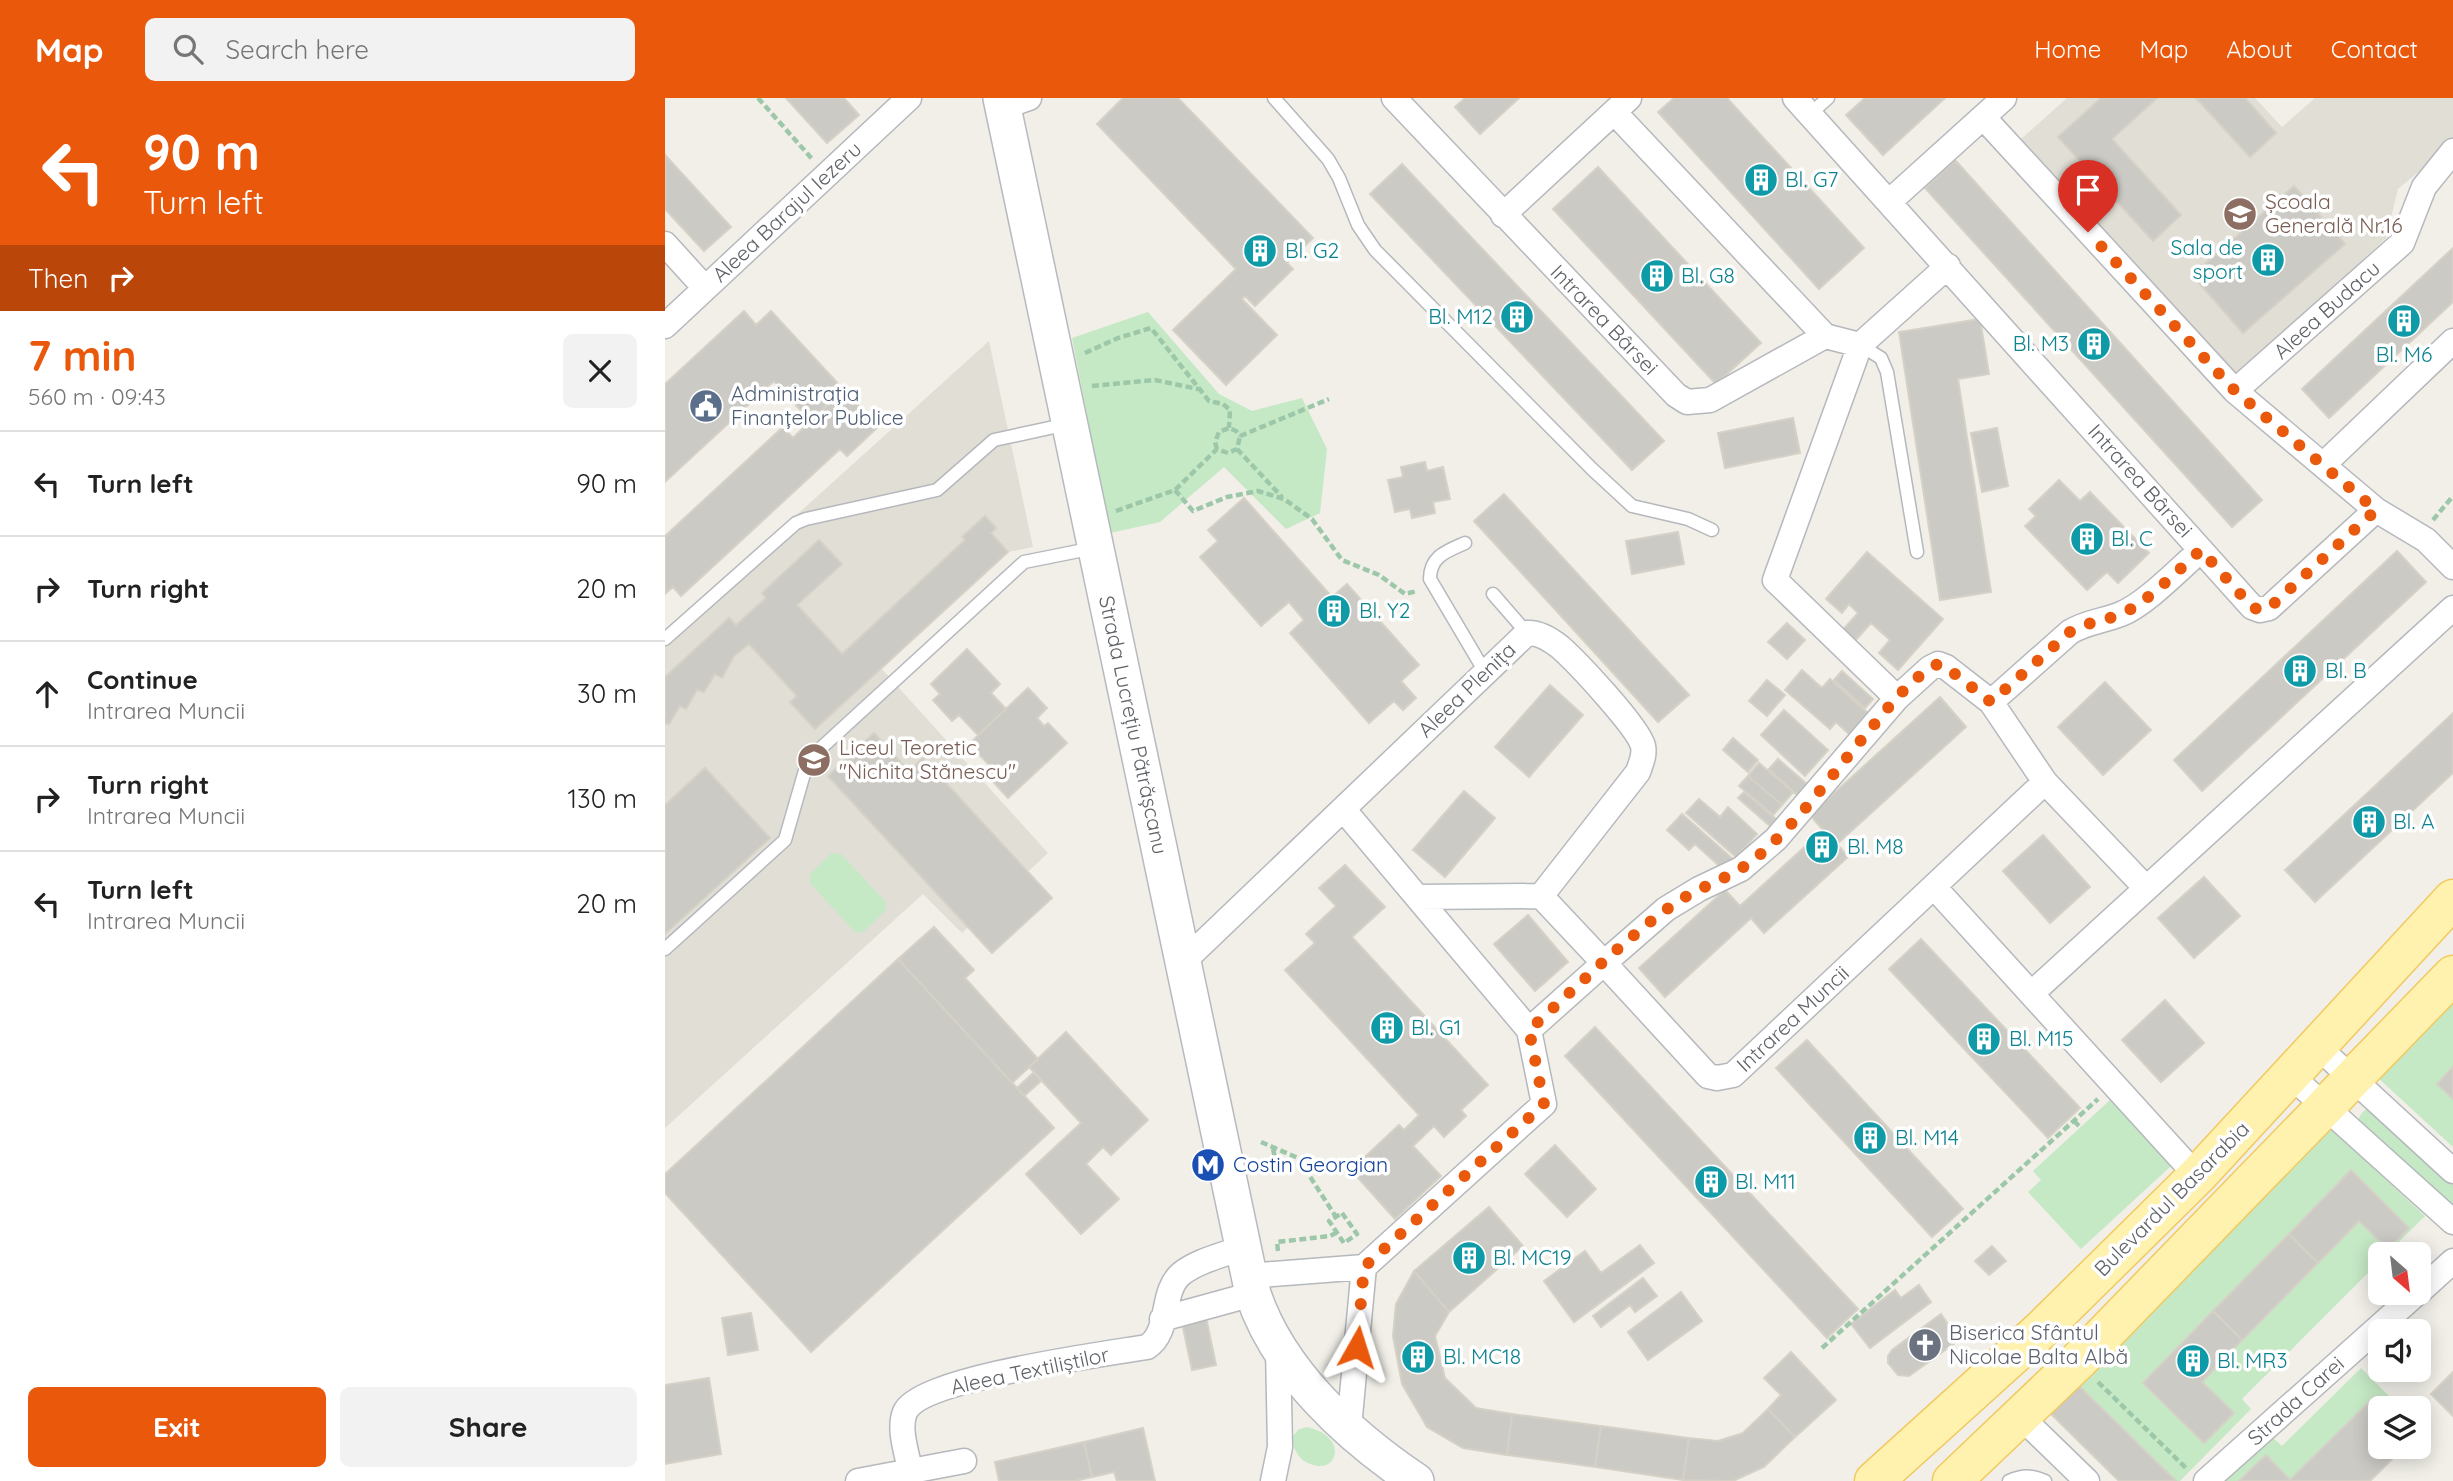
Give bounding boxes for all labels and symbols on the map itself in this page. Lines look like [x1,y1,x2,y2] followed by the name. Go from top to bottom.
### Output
[706,135,866,287] street label: Aleea Barajul Iezeru
[2058,160,2118,232] pin
[1742,161,1780,199] building icon: Bl. G7
[1785,166,1839,192] place label: Bl. G7
[2265,188,2402,238] place label: Școala Generală Nr.16
[2221,195,2259,233] school or university icon: Școala Generală Nr.16
[1241,232,1279,270] building icon: Bl. G2
[2171,234,2243,284] place label: Sala de sport
[1285,237,1339,263] place label: Bl. G2
[2249,241,2287,279] building icon: Sala de sport
[2268,255,2385,364] street label: Aleea Budacu
[1638,257,1676,295] building icon: Bl. G8
[1545,259,1664,380] street label: Intrarea Bârsei
[1681,262,1735,288] place label: Bl. G8
[1498,298,1536,336] building icon: Bl. M12
[2385,302,2423,340] building icon: Bl. M6
[1428,303,1493,329] place label: Bl. M12
[2075,325,2113,363] building icon: Bl. M3
[2013,330,2069,356] place label: Bl. M3
[2376,341,2432,367] place label: Bl. M6
[731,380,904,430] place label: Administrația Finanțelor Publice
[687,387,725,425] public building icon: Administrația Finanțelor Publice
[2083,418,2199,542] street label: Intrarea Bârsei
[2068,520,2106,558] building icon: Bl. C
[2111,525,2153,551] place label: Bl. C
[1315,592,1353,630] building icon: Bl. Y2
[1094,593,1174,857] street label: Strada Lucrețiu Pătrășcanu
[1359,597,1410,623] place label: Bl. Y2
[1412,636,1521,742] street label: Aleea Plenița
[2281,652,2319,690] building icon: Bl. B
[2325,657,2367,683] place label: Bl. B
[839,734,1016,784] place label: Liceul Teoretic "Nichita Stănescu"
[795,741,833,779] school or university icon: Liceul Teoretic "Nichita Stănescu"
[2350,803,2388,841] building icon: Bl. A
[2393,808,2435,834] place label: Bl. A
[1803,828,1841,866] building icon: Bl. M8
[1847,833,1904,859] place label: Bl. M8
[1731,960,1854,1077] street label: Intrarea Muncii
[1368,1009,1406,1047] building icon: Bl. G1
[1411,1014,1461,1040] place label: Bl. G1
[1965,1020,2003,1058] building icon: Bl. M15
[2009,1025,2074,1051] place label: Bl. M15
[2088,1115,2254,1281] street label: Bulevardul Basarabia
[1851,1119,1889,1157] building icon: Bl. M14
[1895,1124,1959,1150] place label: Bl. M14
[1189,1146,1227,1184] metro station icon: Costin Georgian
[1233,1151,1388,1177] place label: Costin Georgian
[1692,1163,1730,1201] building icon: Bl. M11
[1735,1168,1796,1194] place label: Bl. M11
[1450,1239,1488,1277] building icon: Bl. MC19
[2368,1242,2431,1306] north arrow
[1493,1244,1572,1270] place label: Bl. MC19
[1320,1310,1394,1384] position arrow
[1949,1319,2128,1369] place label: Biserica Sfântul Nicolae Balta Albă
[1906,1326,1944,1364] church icon: Biserica Sfântul Nicolae Balta Albă
[1399,1338,1437,1376] building icon: Bl. MC18
[948,1341,1111,1400] street label: Aleea Textiliștilor
[2174,1342,2212,1380] building icon: Bl. MR3
[1443,1343,1521,1369] place label: Bl. MC18
[2217,1347,2287,1373] place label: Bl. MR3
[2242,1350,2349,1450] street label: Strada Carei

